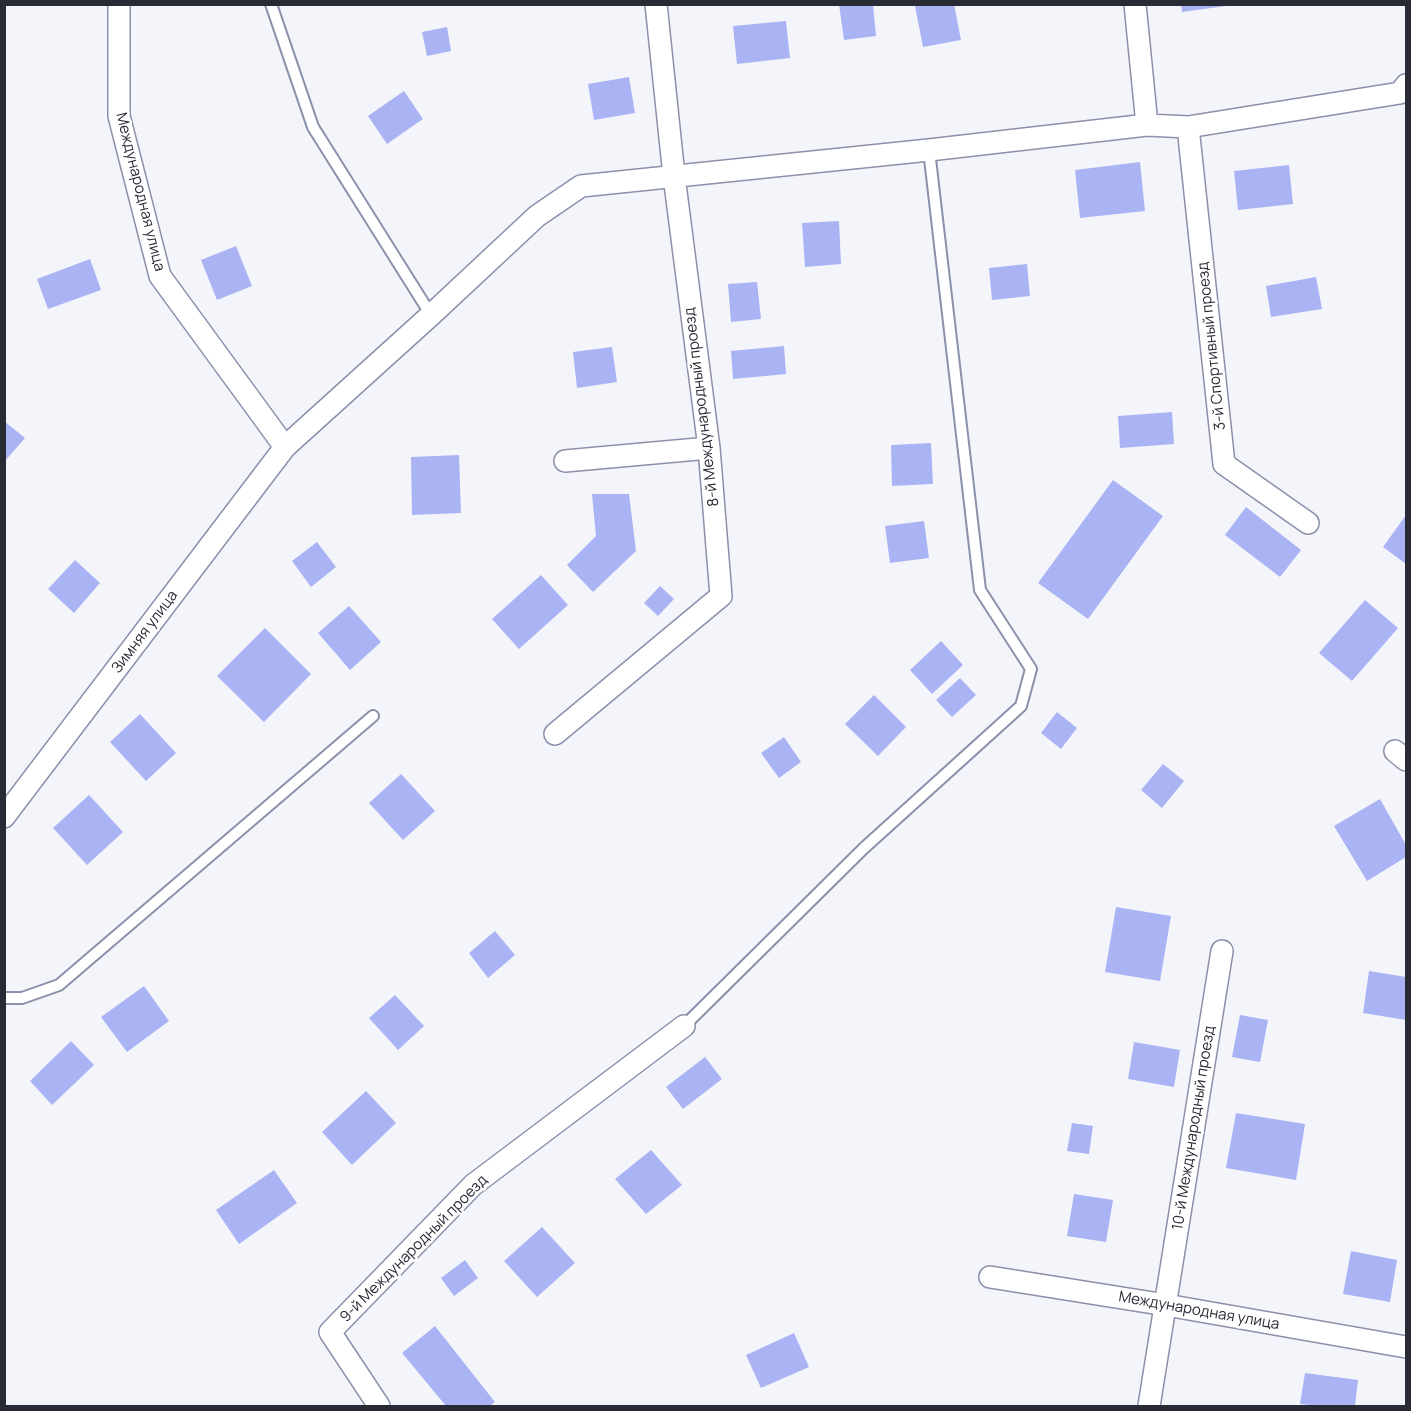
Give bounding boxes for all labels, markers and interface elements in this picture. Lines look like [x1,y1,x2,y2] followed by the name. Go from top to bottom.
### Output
[112,111,168,273] street label: Международная улица
[1194,261,1230,431] street label: 3-й Спортивный проезд
[681,306,723,508] street label: 8-й Международный проезд
[108,587,182,677] street label: Зимняя улица
[1169,1025,1219,1231] street label: 10-й Международный проезд
[337,1172,491,1326] street label: 9-й Международный проезд
[1117,1288,1281,1334] street label: Международная улица

